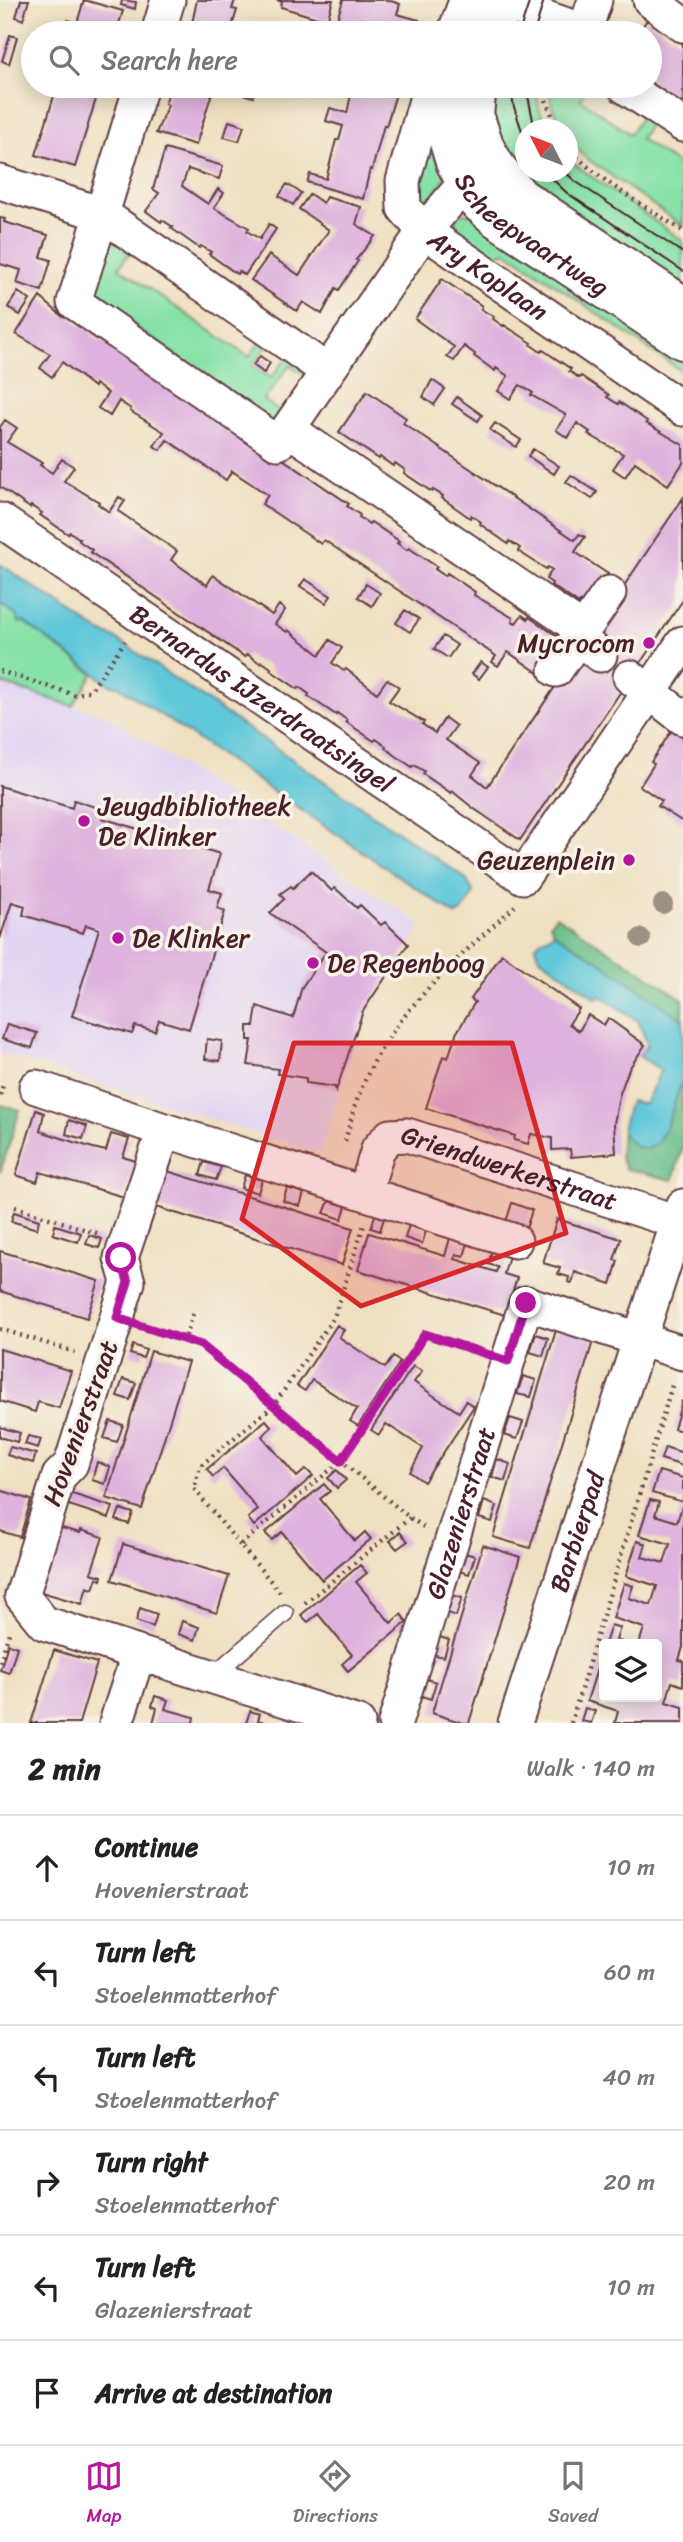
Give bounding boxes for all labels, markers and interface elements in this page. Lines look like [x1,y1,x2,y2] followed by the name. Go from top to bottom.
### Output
[21,21,662,98] search box
[101,37,238,83] text: Search here
[45,41,83,79] icon: search
[515,119,578,182] north arrow
[442,163,619,309] street label: Scheepvaartweg
[417,216,558,333] street label: Ary Koplaan
[120,592,404,806] street label: Bernardus IJzerdraatsingel
[517,620,635,666] place label: Mycrocom
[641,635,657,651] marker: Mycrocom
[97,783,291,859] place label: Jeugdbibliotheek De Klinker
[76,813,92,829] marker: Jeugdbibliotheek De Klinker
[477,837,615,883] place label: Geuzenplein
[621,852,637,868] marker: Geuzenplein
[132,915,250,961] place label: De Klinker
[110,930,126,946] marker: De Klinker
[327,940,485,986] place label: De Regenboog
[305,955,321,971] marker: De Regenboog
[395,1112,623,1224] street label: Griendwerkerstraat
[105,1242,136,1273] route start
[510,1287,541,1318] route end
[29,1334,131,1512] street label: Hovenierstraat
[412,1421,509,1605] street label: Glazenierstraat
[536,1463,619,1598] street label: Barbierpad
[599,1639,662,1702] map controls
[599,1639,662,1702] button: layers
[28,1742,101,1796] text: 2 min
[526,1748,655,1789] text: Walk · 140 m
[95,1824,198,1870] text: Continue
[607,1847,655,1888] text: 10 m
[28,1849,66,1887] icon: ahead
[95,1870,249,1911] text: Hovenierstraat
[95,1929,195,1975] text: Turn left
[604,1952,655,1993] text: 60 m
[28,1954,66,1992] icon: left
[95,1975,276,2016] text: Stoelenmatterhof
[95,2034,195,2080] text: Turn left
[602,2057,655,2098] text: 40 m
[28,2059,66,2097] icon: left
[95,2080,276,2121] text: Stoelenmatterhof
[95,2139,208,2185] text: Turn right
[604,2162,655,2203] text: 20 m
[28,2164,66,2202] icon: right
[95,2185,276,2226] text: Stoelenmatterhof
[95,2244,195,2290] text: Turn left
[607,2267,655,2308] text: 10 m
[28,2269,66,2307] icon: left
[95,2290,253,2331] text: Glazenierstraat
[95,2370,332,2416] text: Arrive at destination
[28,2374,66,2412] icon: arrive
[85,2457,123,2532] tab: Map
[293,2457,378,2532] tab: Directions
[548,2457,598,2532] tab: Saved

